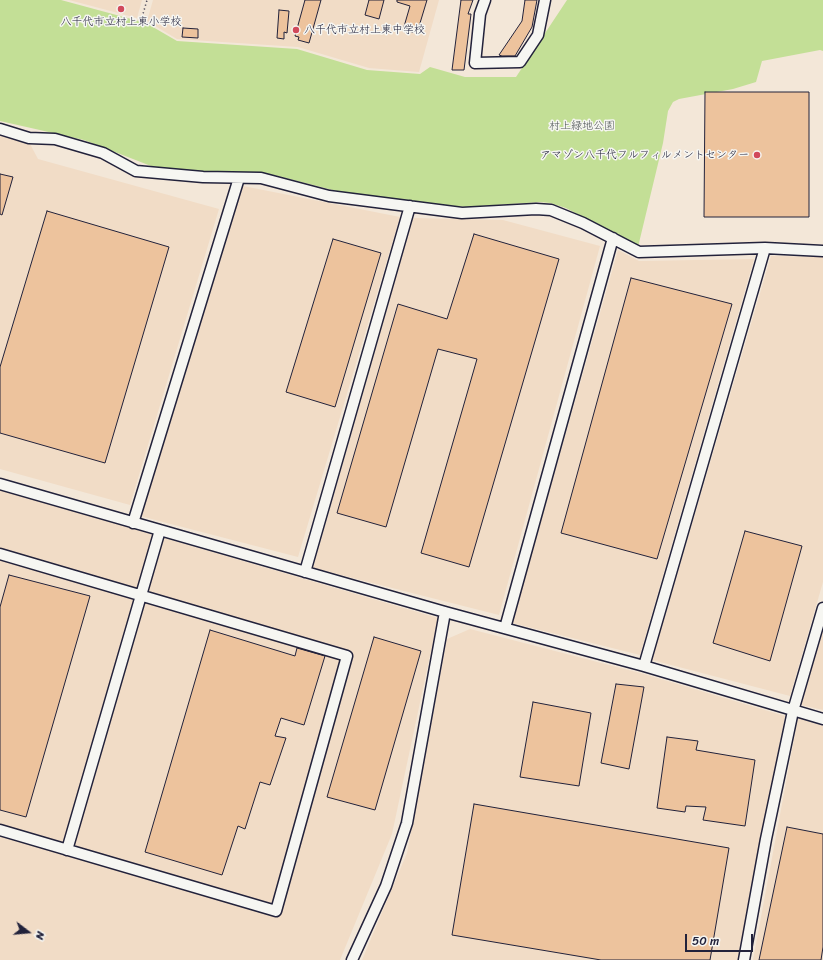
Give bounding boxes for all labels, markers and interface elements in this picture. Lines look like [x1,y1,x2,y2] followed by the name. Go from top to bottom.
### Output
[116,4,126,14] marker: 八千代市立村上東小学校
[61,15,181,29] place label: 八千代市立村上東小学校
[304,23,425,37] place label: 八千代市立村上東中学校
[291,25,301,35] marker: 八千代市立村上東中学校
[549,119,615,133] park label: 村上緑地公園
[540,148,749,162] place label: アマゾン八千代フルフィルメントセンター
[752,150,762,160] marker: アマゾン八千代フルフィルメントセンター
[8,912,48,952] north arrow
[687,926,755,952] scale bar
[30,929,50,942] text: N
[692,930,719,952] text: 50 m

